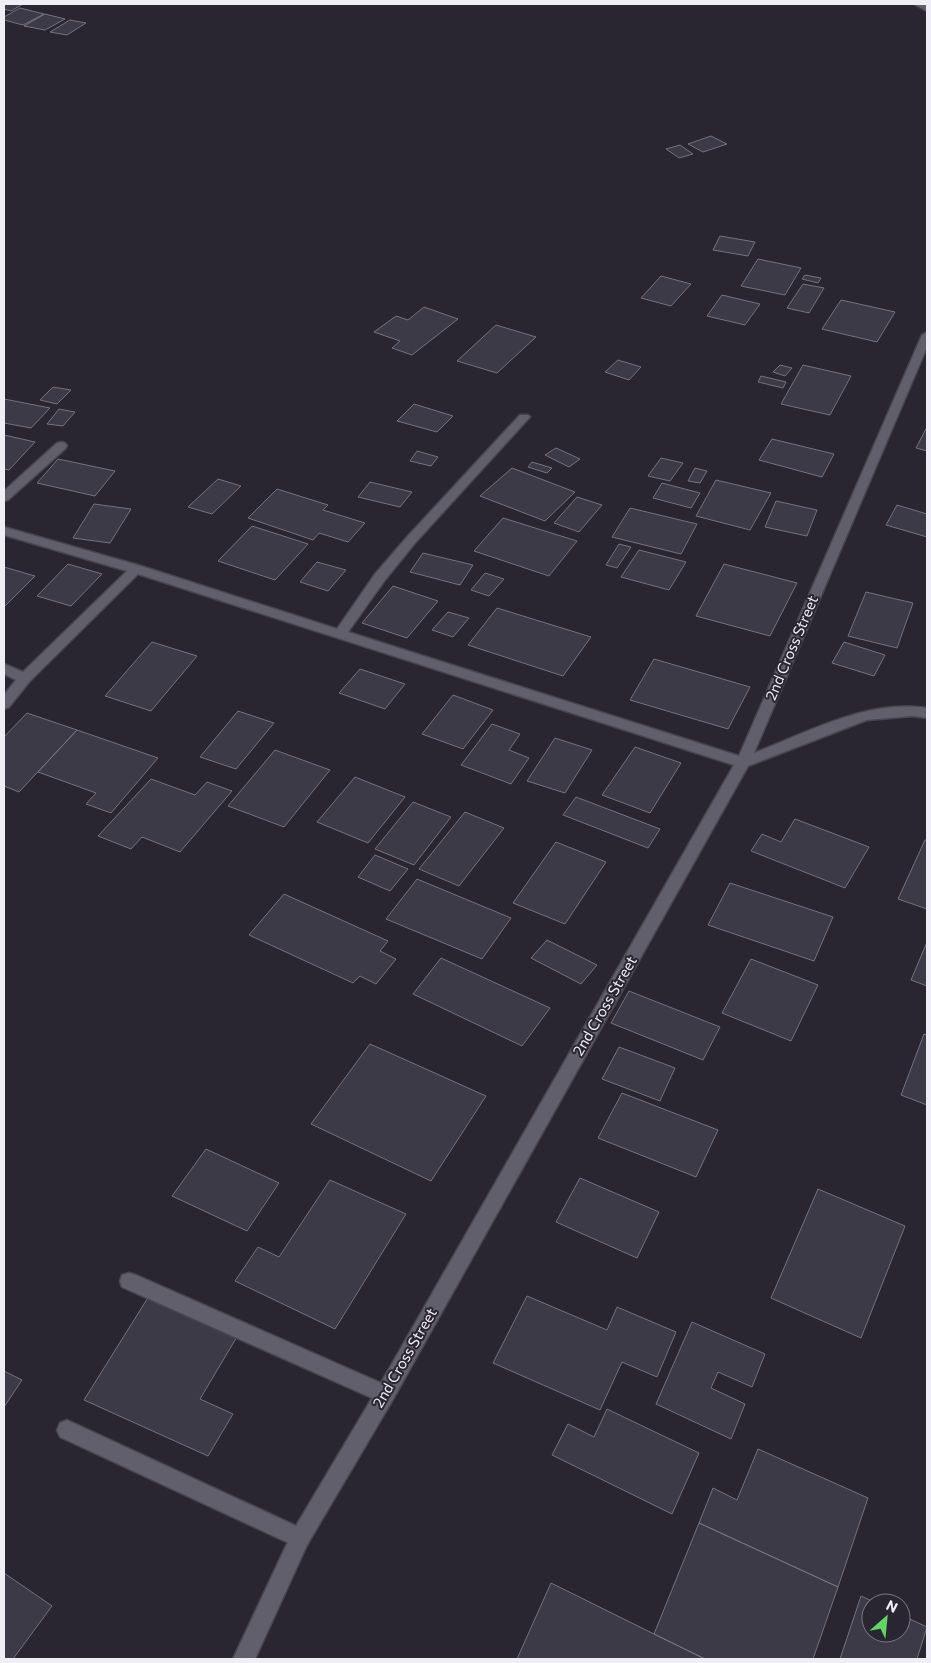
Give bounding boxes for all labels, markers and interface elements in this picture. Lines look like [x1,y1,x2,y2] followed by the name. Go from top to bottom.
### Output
[761,592,821,703] street label: 2nd Cross Street
[568,952,640,1059] street label: 2nd Cross Street
[368,1304,440,1411] street label: 2nd Cross Street
[861,1593,911,1643] north arrow
[884,1596,901,1616] text: N

